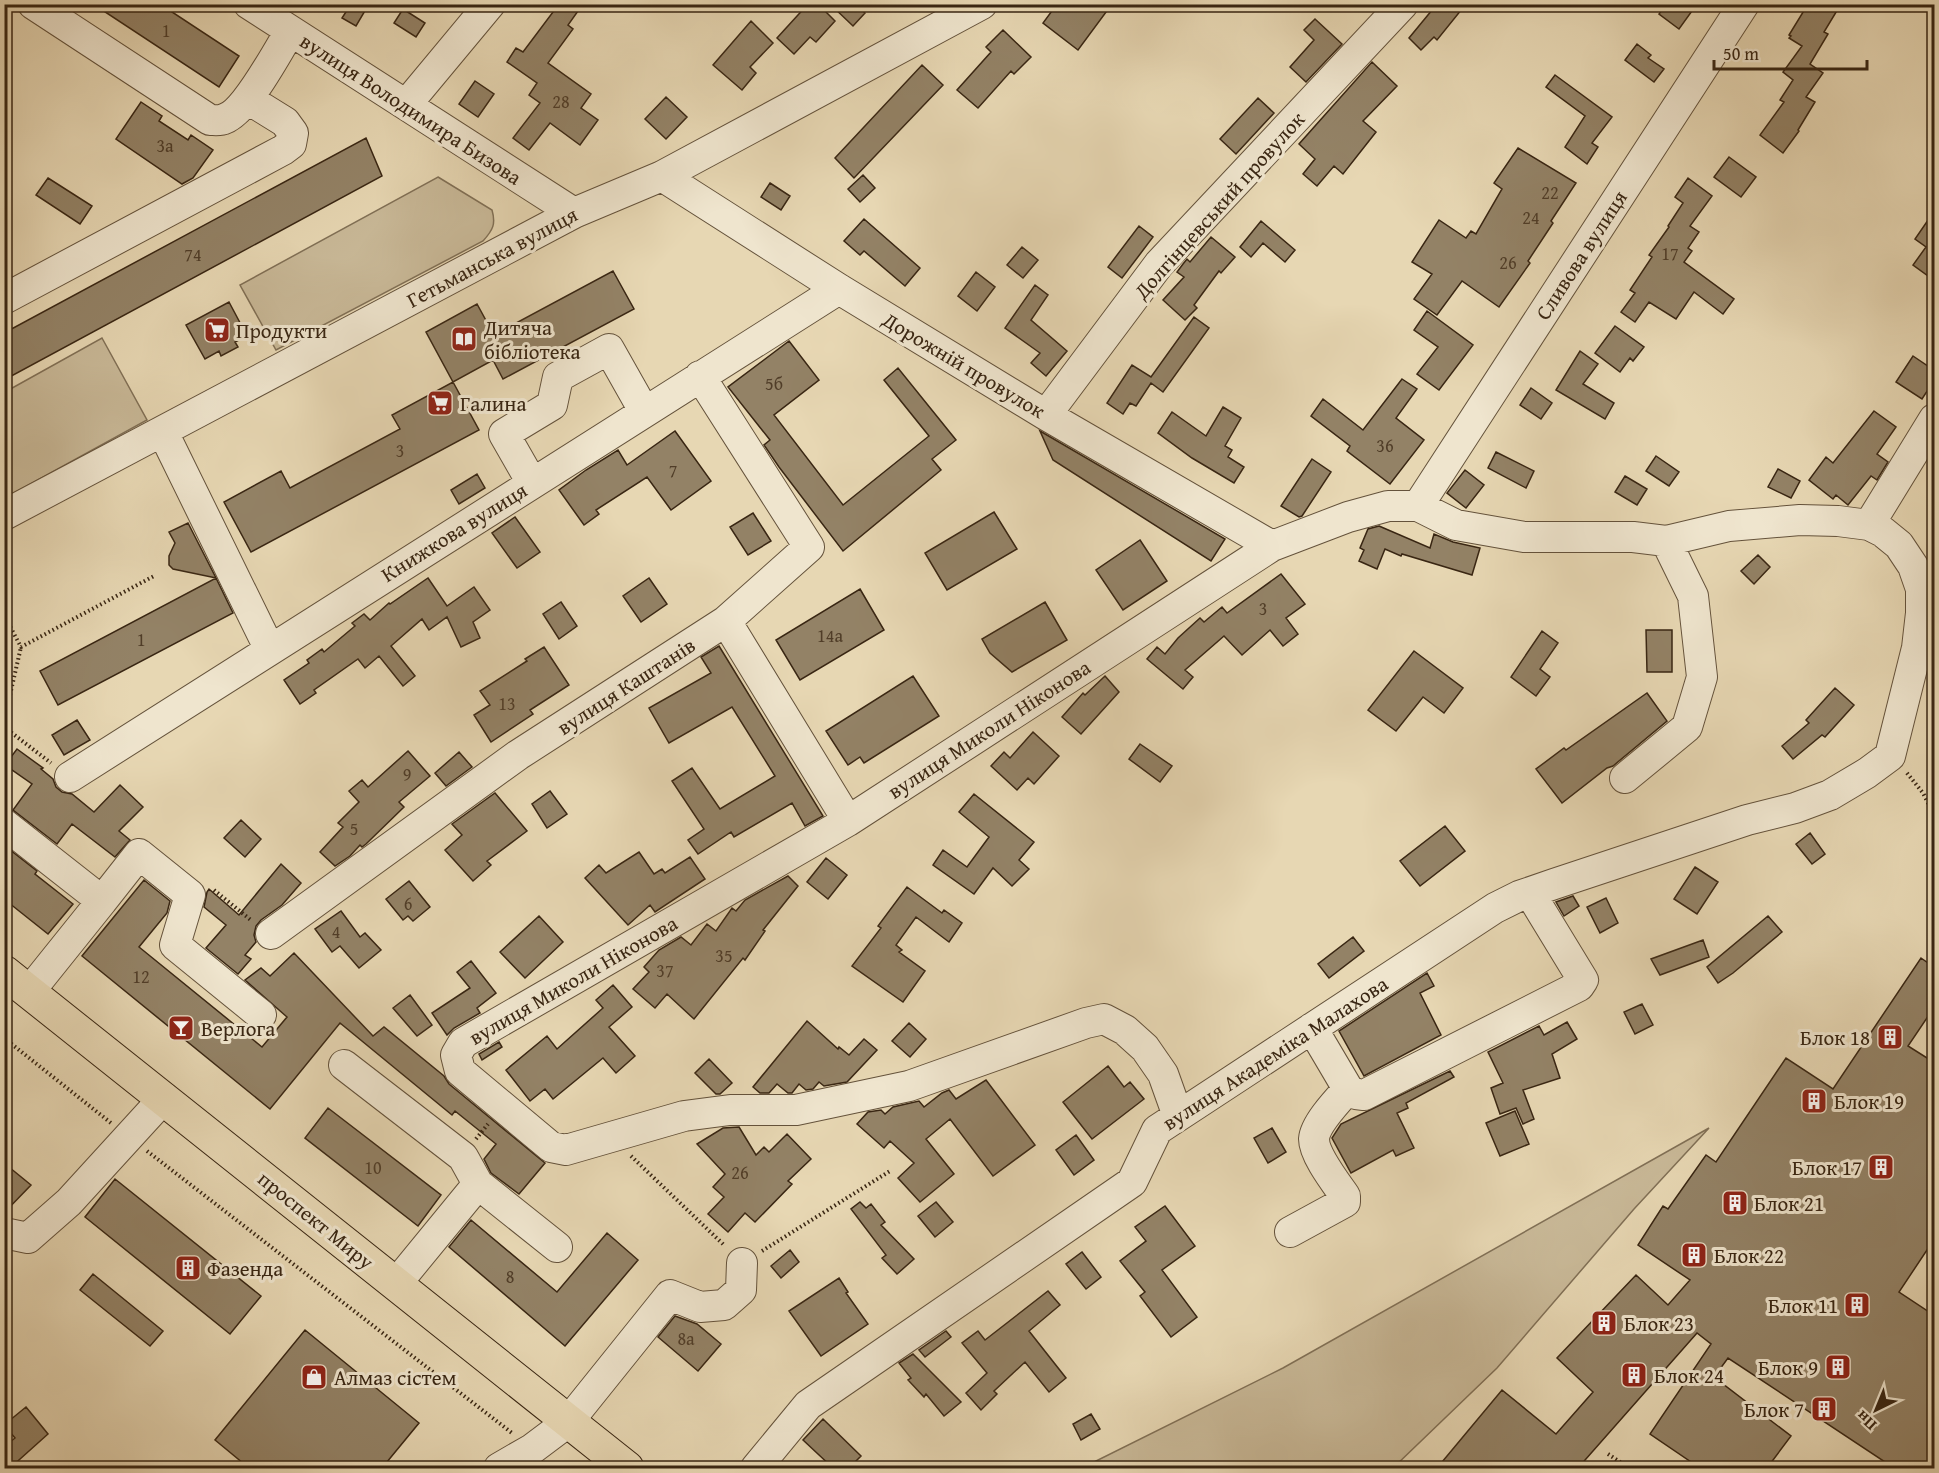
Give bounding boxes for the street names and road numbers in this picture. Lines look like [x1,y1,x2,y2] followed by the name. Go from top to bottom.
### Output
[294,25,528,193] street label: вулиця Володимира Бизова
[1126,104,1312,306] street label: Долгінцевський провулок
[1527,184,1635,326] street label: Сливова вулиця
[401,199,583,315] street label: Гетьманська вулиця
[876,304,1051,426] street label: Дорожній провулок
[375,474,533,589] street label: Книжкова вулиця
[551,630,701,742] street label: вулиця Каштанів
[881,652,1097,806] street label: вулиця Миколи Ніконова
[463,908,683,1052] street label: вулиця Миколи Ніконова
[1156,968,1394,1138] street label: вулиця Академіка Малахова
[251,1163,381,1277] street label: проспект Миру

